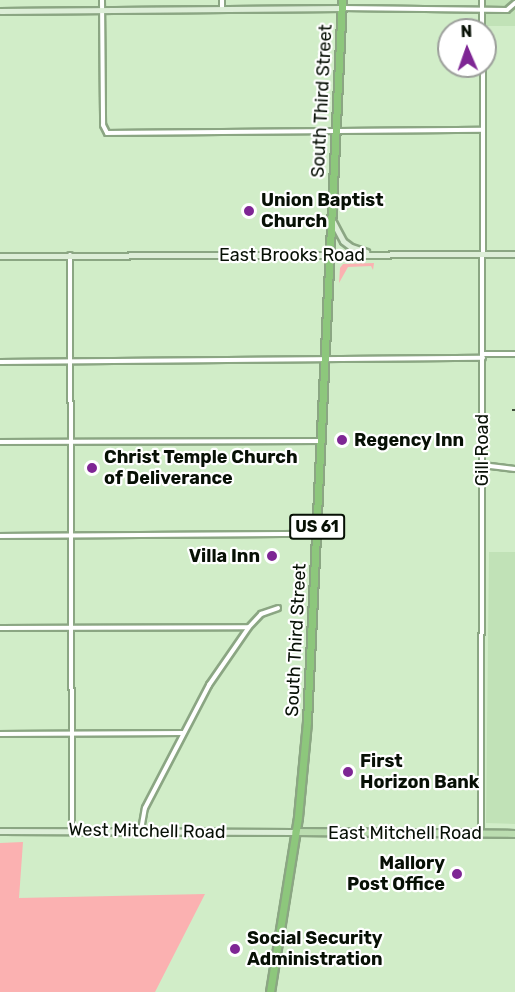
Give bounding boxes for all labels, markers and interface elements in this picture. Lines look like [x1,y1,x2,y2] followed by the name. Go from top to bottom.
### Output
[437,18,497,78] north arrow
[460,22,473,41] text: N
[307,24,337,178] street label: South Third Street
[261,190,384,232] place label: Union Baptist Church
[242,204,256,218] marker: Union Baptist Church
[219,244,365,266] street label: East Brooks Road
[471,414,493,486] street label: Gill Road
[354,429,465,451] place label: Regency Inn
[335,433,349,447] marker: Regency Inn
[104,447,298,490] place label: Christ Temple Church of Deliverance
[85,461,99,475] marker: Christ Temple Church of Deliverance
[288,514,346,540] road number: US 61
[189,545,260,567] place label: Villa Inn
[265,549,279,563] marker: Villa Inn
[281,563,311,717] street label: South Third Street
[360,751,479,794] place label: First Horizon Bank
[341,765,355,779] marker: First Horizon Bank
[68,819,226,843] street label: West Mitchell Road
[328,822,482,844] street label: East Mitchell Road
[347,853,445,896] place label: Mallory Post Office
[450,867,464,881] marker: Mallory Post Office
[247,928,383,970] place label: Social Security Administration
[228,942,242,956] marker: Social Security Administration

